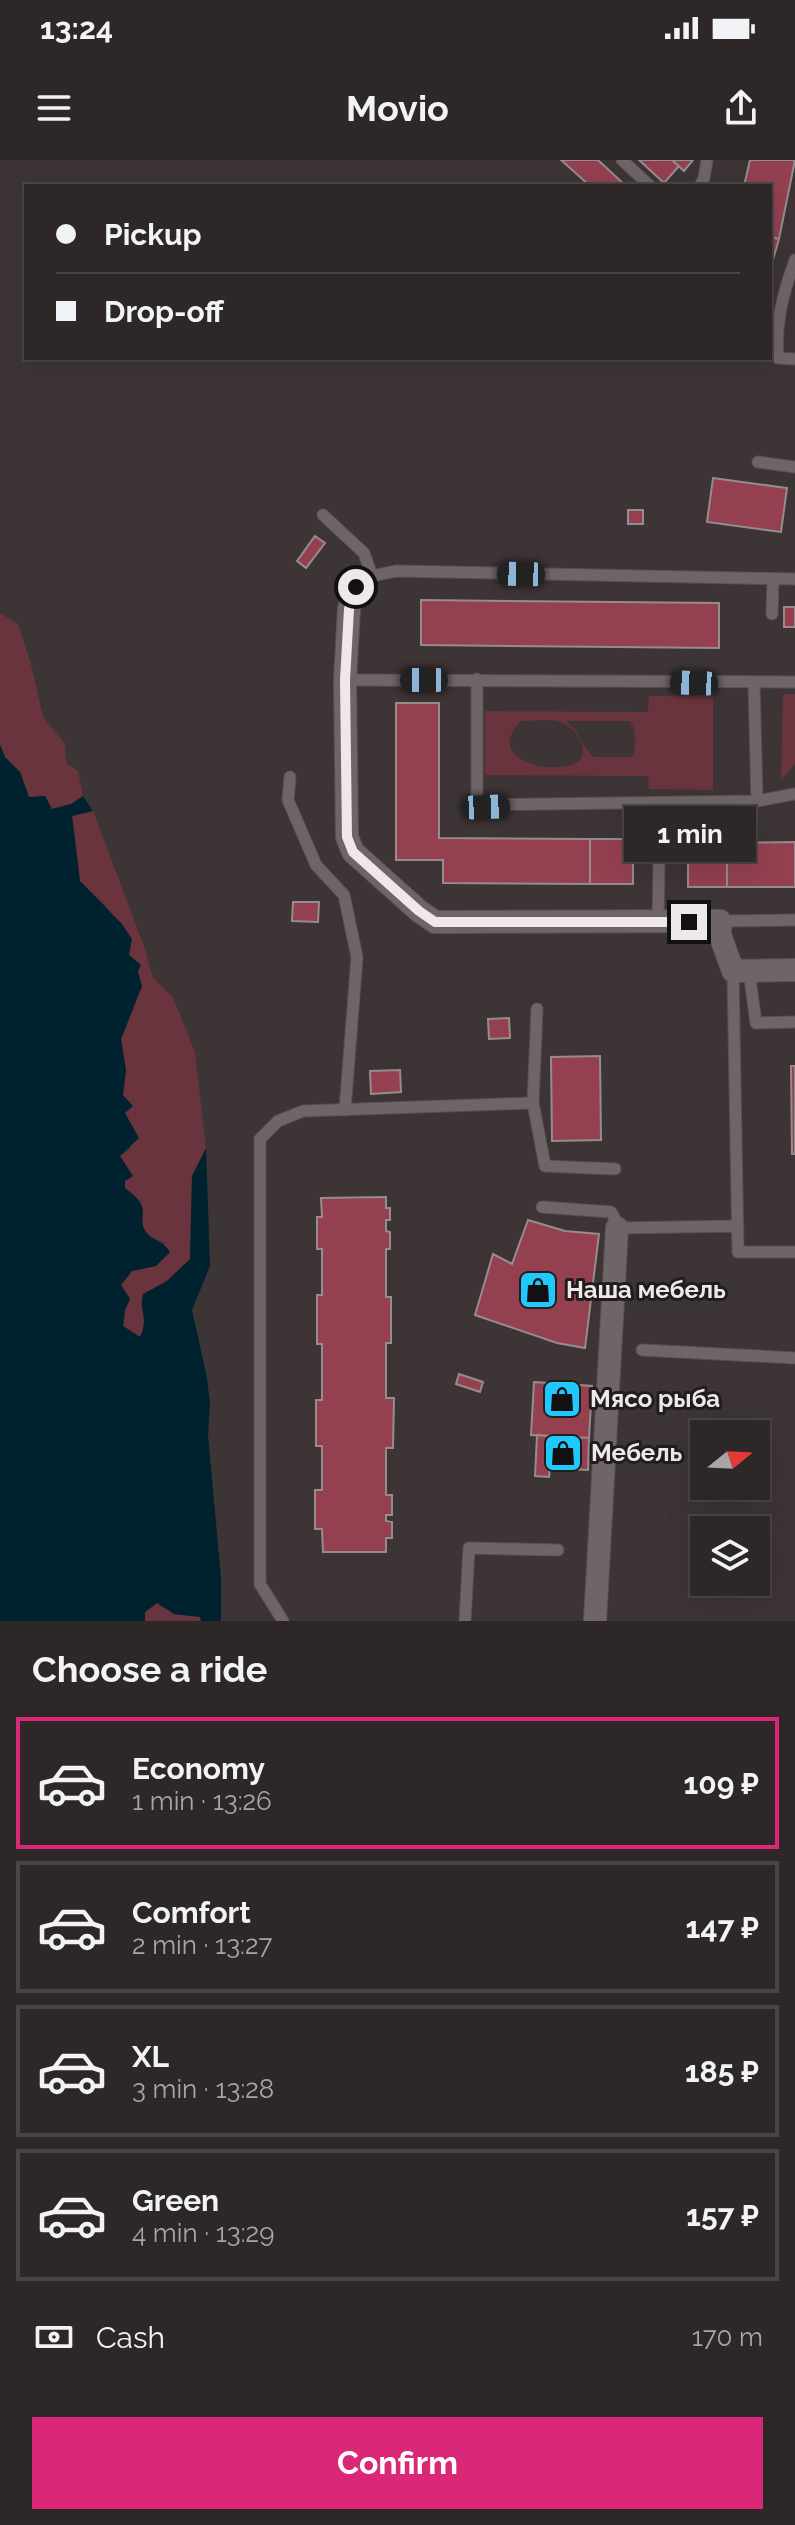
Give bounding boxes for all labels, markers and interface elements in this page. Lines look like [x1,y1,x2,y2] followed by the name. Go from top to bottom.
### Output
[40,11,113,46] text: 13:24
[32,86,76,130] icon: menu
[719,86,763,130] icon: share
[346,87,449,129] text: Movio
[104,217,202,252] text: Pickup
[104,294,224,329] text: Drop-off
[497,562,545,586] car
[338,569,374,605] route start
[400,668,448,692] car
[670,670,718,696] car
[462,794,510,820] car
[623,806,755,862] callout: 1 min
[657,819,723,849] text: 1 min
[671,904,707,940] route end
[517,1269,559,1311] shop icon: Наша мебель
[566,1275,726,1304] place label: Наша мебель
[541,1378,583,1420] shop icon: Мясо рыба
[590,1384,720,1413] place label: Мясо рыба
[690,1420,770,1500] north arrow
[690,1420,770,1596] map controls
[542,1432,584,1474] shop icon: Мебель
[591,1438,683,1467] place label: Мебель
[690,1516,770,1596] button: layers
[32,1648,267,1690] text: Choose a ride
[36,1747,108,1819] icon: car
[132,1751,265,1786] text: Economy
[683,1766,759,1801] text: 109 ₽
[132,1786,272,1816] text: 1 min · 13:26
[36,1891,108,1963] icon: car
[132,1895,251,1930] text: Comfort
[686,1910,759,1945] text: 147 ₽
[132,1930,272,1960] text: 2 min · 13:27
[36,2035,108,2107] icon: car
[132,2039,169,2074] text: XL
[685,2054,759,2089] text: 185 ₽
[132,2074,274,2104] text: 3 min · 13:28
[36,2179,108,2251] icon: car
[132,2183,219,2218] text: Green
[686,2198,759,2233] text: 157 ₽
[132,2218,274,2248] text: 4 min · 13:29
[32,2315,76,2359] icon: cash
[96,2320,165,2355] text: Cash
[692,2322,763,2352] text: 170 m
[32,2417,763,2509] button: Confirm

